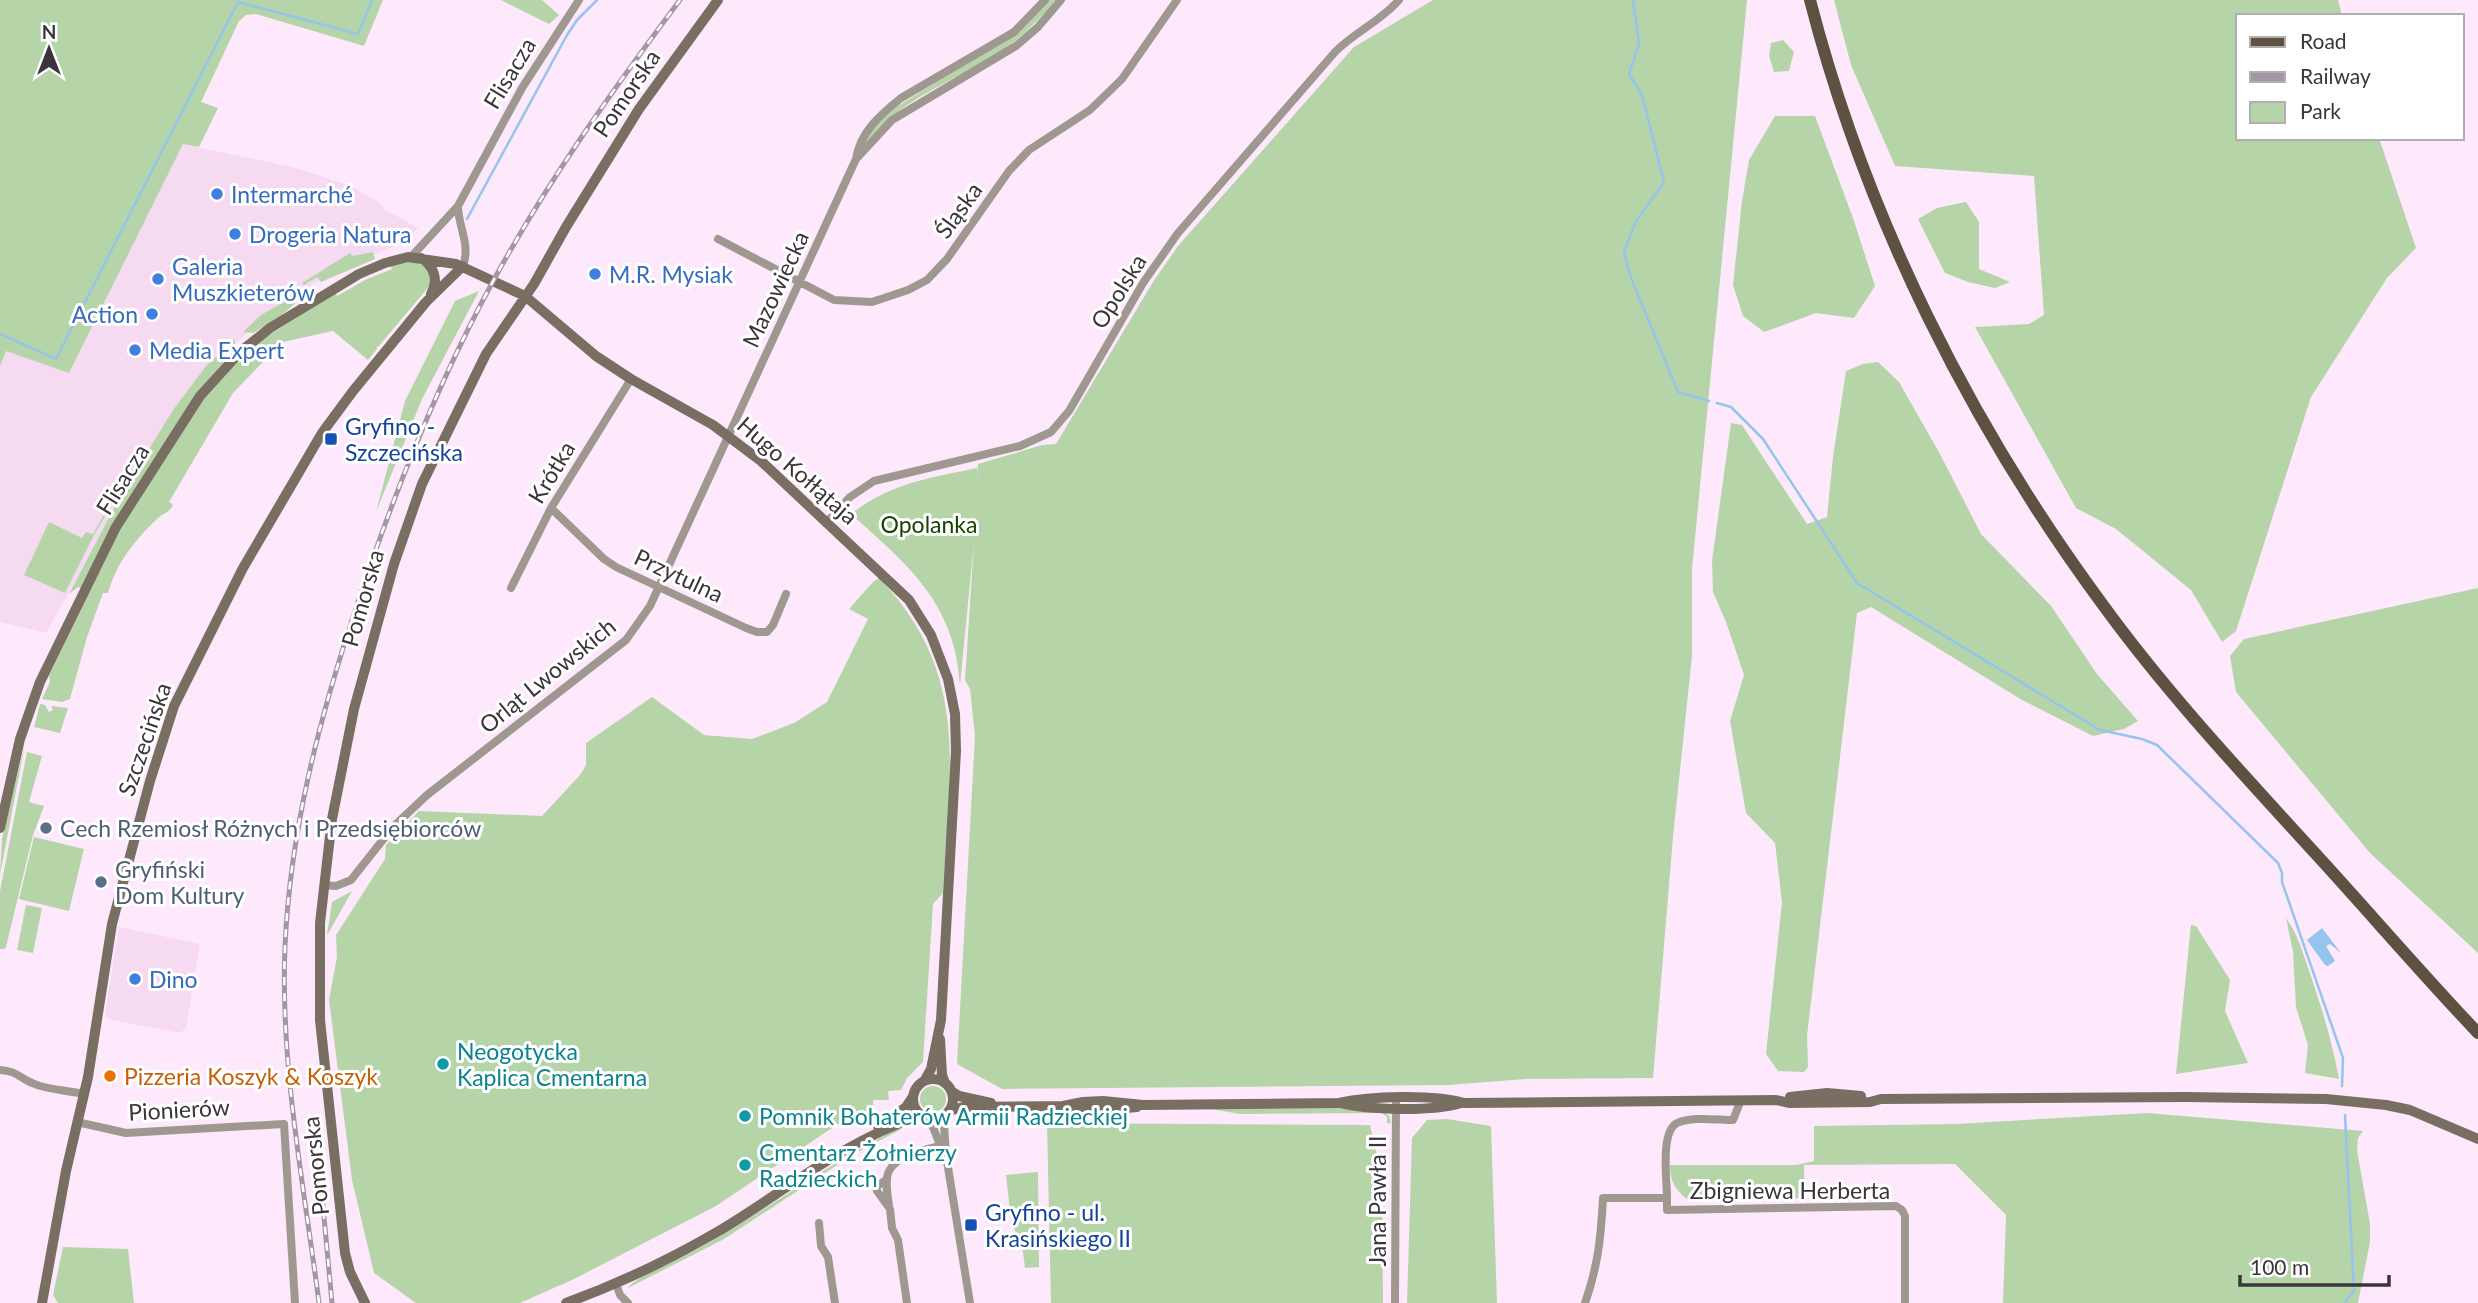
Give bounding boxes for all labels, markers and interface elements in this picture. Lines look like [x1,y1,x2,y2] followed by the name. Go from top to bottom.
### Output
[14,14,84,84] north arrow
[2236,14,2464,140] legend
[42,20,56,43] text: N
[2300,28,2347,53] text: Road
[477,32,541,114] street label: Flisacza
[587,44,665,142] street label: Pomorska
[2300,63,2371,88] text: Railway
[2300,98,2341,123] text: Park
[928,177,988,243] street label: Śląska
[231,180,353,208] place label: Intermarché
[209,186,225,202] marker: Intermarché
[249,220,411,248] place label: Drogeria Natura
[227,226,243,242] marker: Drogeria Natura
[736,226,814,352] street label: Mazowiecka
[1084,249,1152,333] street label: Opolska
[172,252,315,306] place label: Galeria Muszkieterów
[609,260,733,288] place label: M.R. Mysiak
[587,266,603,282] marker: M.R. Mysiak
[150,271,166,287] marker: Galeria Muszkieterów
[72,300,138,328] place label: Action
[144,306,160,322] marker: Action
[149,336,285,364] place label: Media Expert
[127,342,143,358] marker: Media Expert
[732,410,864,530] street label: Hugo Kołłątaja
[345,412,463,466] place label: Gryfino - Szczecińska
[323,431,339,447] marker: Gryfino - Szczecińska
[522,436,580,508] street label: Krótka
[89,439,155,519] street label: Flisacza
[881,510,977,538] park label: Opolanka
[630,542,728,608] street label: Przytulna
[335,546,389,650] street label: Pomorska
[473,611,621,739] street label: Orląt Lwowskich
[112,679,176,799] street label: Szczecińska
[60,814,481,842] place label: Cech Rzemiosł Różnych i Przedsiębiorców
[38,820,54,836] marker: Cech Rzemiosł Różnych i Przedsiębiorców
[115,855,245,909] place label: Gryfiński Dom Kultury
[93,874,109,890] marker: Gryfiński Dom Kultury
[149,965,198,993] place label: Dino
[127,971,143,987] marker: Dino
[457,1037,647,1091] place label: Neogotycka Kaplica Cmentarna
[435,1056,451,1072] marker: Neogotycka Kaplica Cmentarna
[124,1062,378,1090] place label: Pizzeria Koszyk & Koszyk
[102,1068,118,1084] marker: Pizzeria Koszyk & Koszyk
[128,1092,230,1126] street label: Pionierów
[759,1102,1128,1130] place label: Pomnik Bohaterów Armii Radzieckiej
[737,1108,753,1124] marker: Pomnik Bohaterów Armii Radzieckiej
[296,1115,334,1217] street label: Pomorska
[1363,1135,1391,1267] street label: Jana Pawła II
[759,1138,957,1192] place label: Cmentarz Żołnierzy Radzieckich
[737,1157,753,1173] marker: Cmentarz Żołnierzy Radzieckich
[1690,1176,1890,1204] street label: Zbigniewa Herberta
[985,1198,1131,1252] place label: Gryfino - ul. Krasińskiego II
[963,1217,979,1233] marker: Gryfino - ul. Krasińskiego II
[2240,1244,2389,1288] scale bar
[2250,1254,2309,1279] text: 100 m

